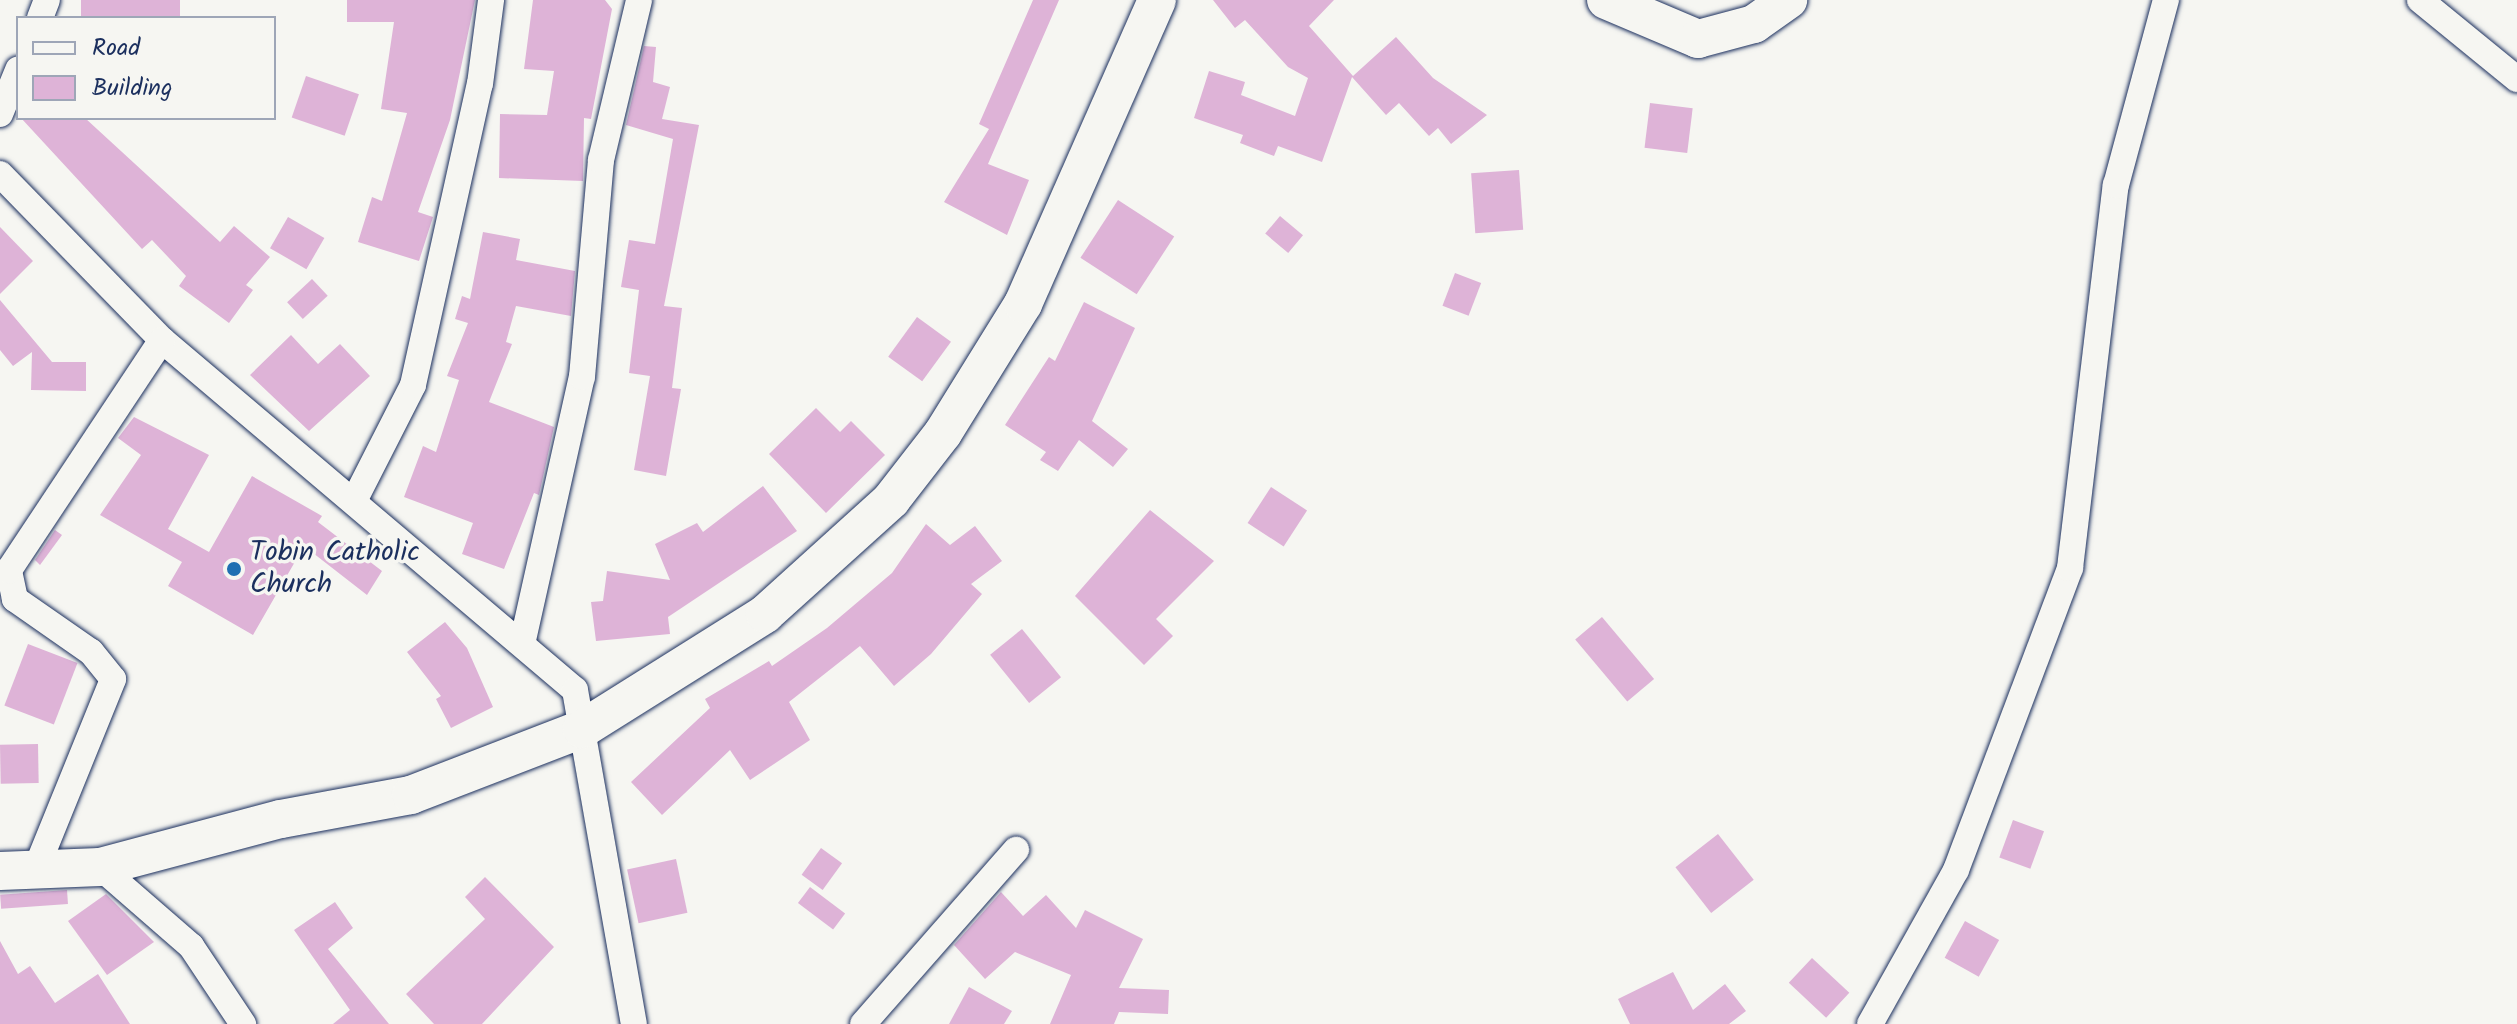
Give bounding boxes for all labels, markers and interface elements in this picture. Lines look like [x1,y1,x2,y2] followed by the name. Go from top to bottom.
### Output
[16,16,276,120] legend
[92,29,140,68] text: Road
[92,69,172,108] text: Building
[250,536,420,602] place label: Tobin Catholic Church
[225,560,243,578] marker: Tobin Catholic Church

